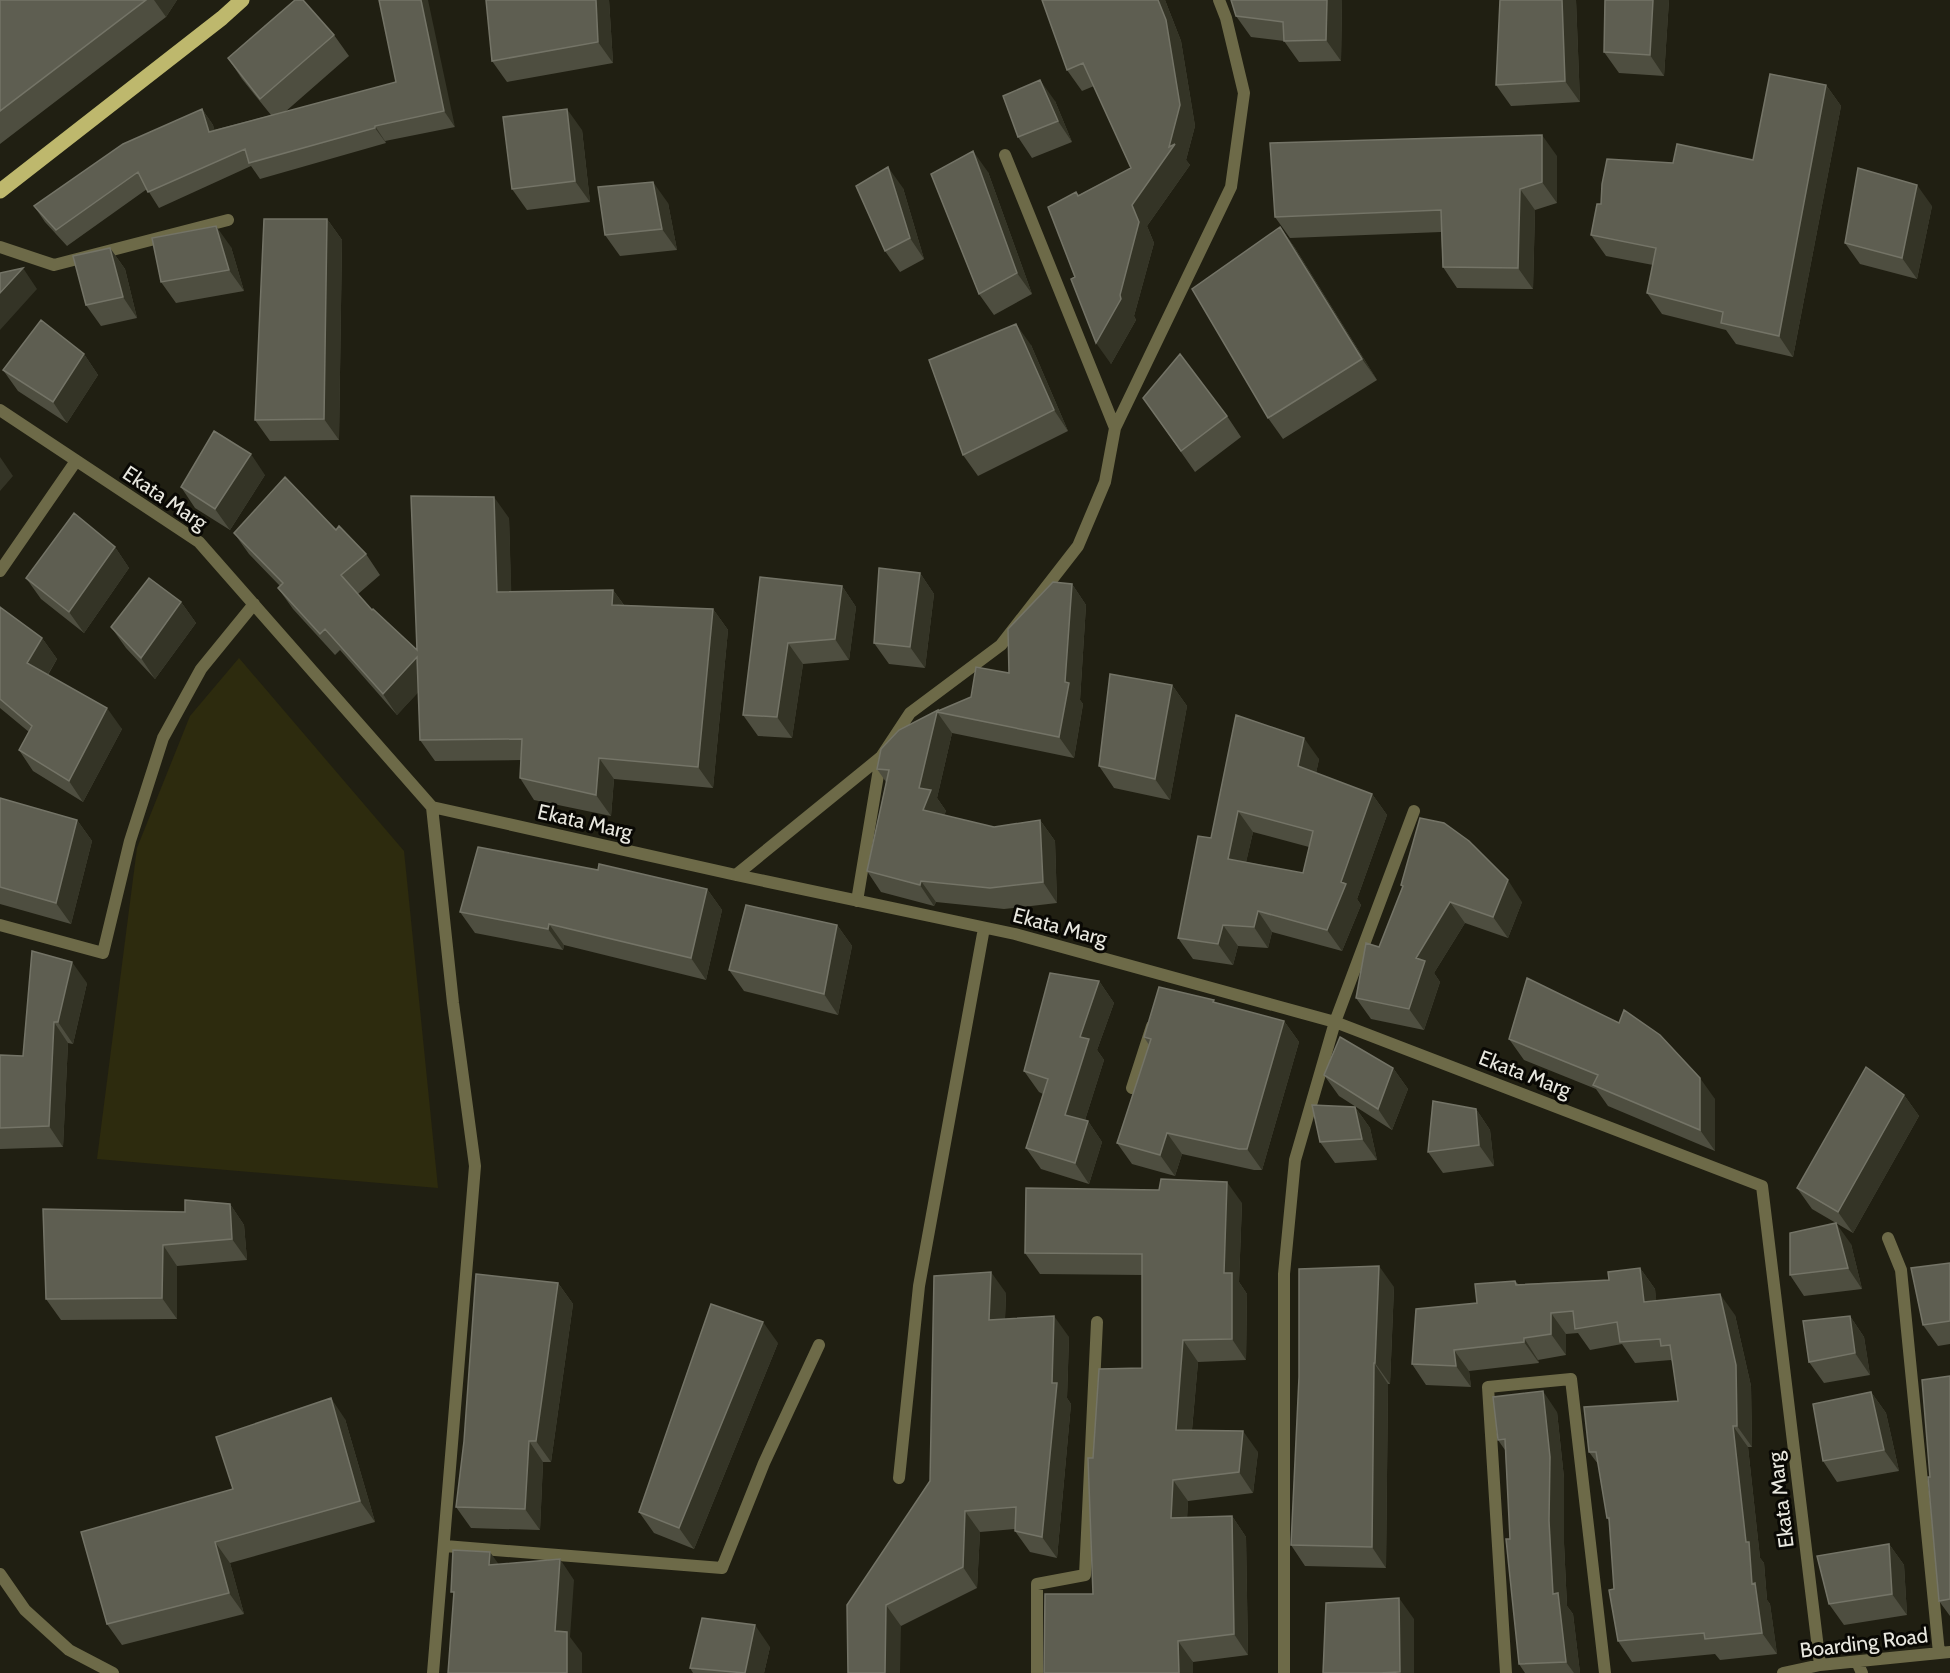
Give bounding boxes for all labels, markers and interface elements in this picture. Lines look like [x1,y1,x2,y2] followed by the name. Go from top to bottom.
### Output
[118,460,213,535] street label: Ekata Marg
[535,798,636,845] street label: Ekata Marg
[1010,902,1111,951] street label: Ekata Marg
[1476,1045,1575,1103] street label: Ekata Marg
[1762,1450,1799,1550] street label: Ekata Marg
[1798,1622,1930,1663] street label: Boarding Road

